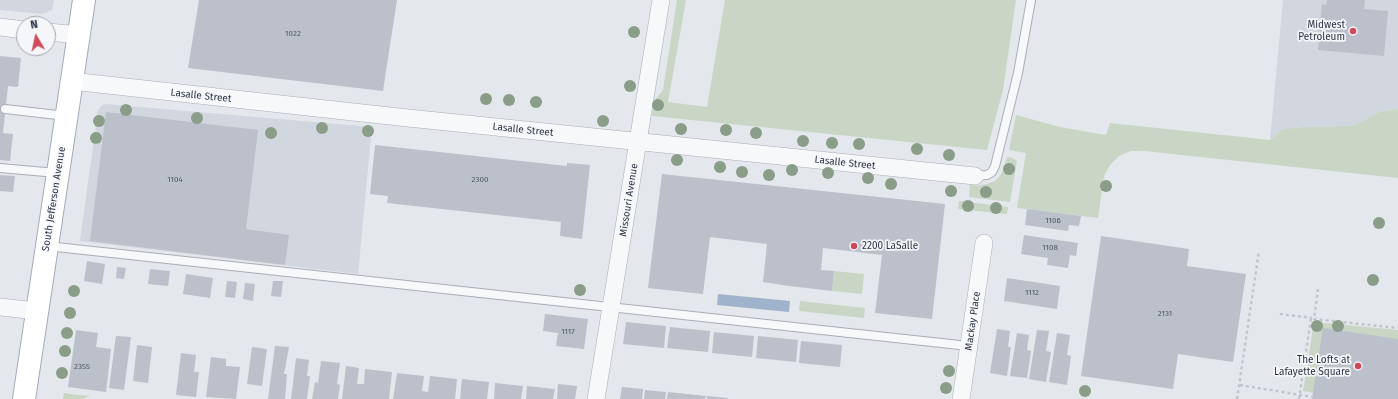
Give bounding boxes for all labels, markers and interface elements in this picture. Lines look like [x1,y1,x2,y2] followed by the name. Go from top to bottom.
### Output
[16,16,56,56] north arrow
[30,18,39,32] text: N
[1298,19,1345,42] place label: Midwest Petroleum
[1348,26,1358,36] marker: Midwest Petroleum
[285,29,301,39] house number: 1022
[170,87,232,105] street label: Lasalle Street
[492,121,554,139] street label: Lasalle Street
[40,146,68,252] street label: South Jefferson Avenue
[814,154,876,172] street label: Lasalle Street
[617,163,641,237] street label: Missouri Avenue
[167,175,183,185] house number: 1104
[472,175,488,185] house number: 2300
[1045,216,1061,226] house number: 1106
[862,240,918,252] place label: 2200 LaSalle
[849,241,859,251] marker: 2200 LaSalle
[1042,243,1058,253] house number: 1108
[1025,288,1039,298] house number: 1112
[963,291,983,351] street label: Mackay Place
[1158,309,1172,319] house number: 2131
[561,327,575,337] house number: 1117
[1274,354,1350,378] place label: The Lofts at Lafayette Square
[1353,361,1363,371] marker: The Lofts at Lafayette Square
[74,362,90,372] house number: 2355

